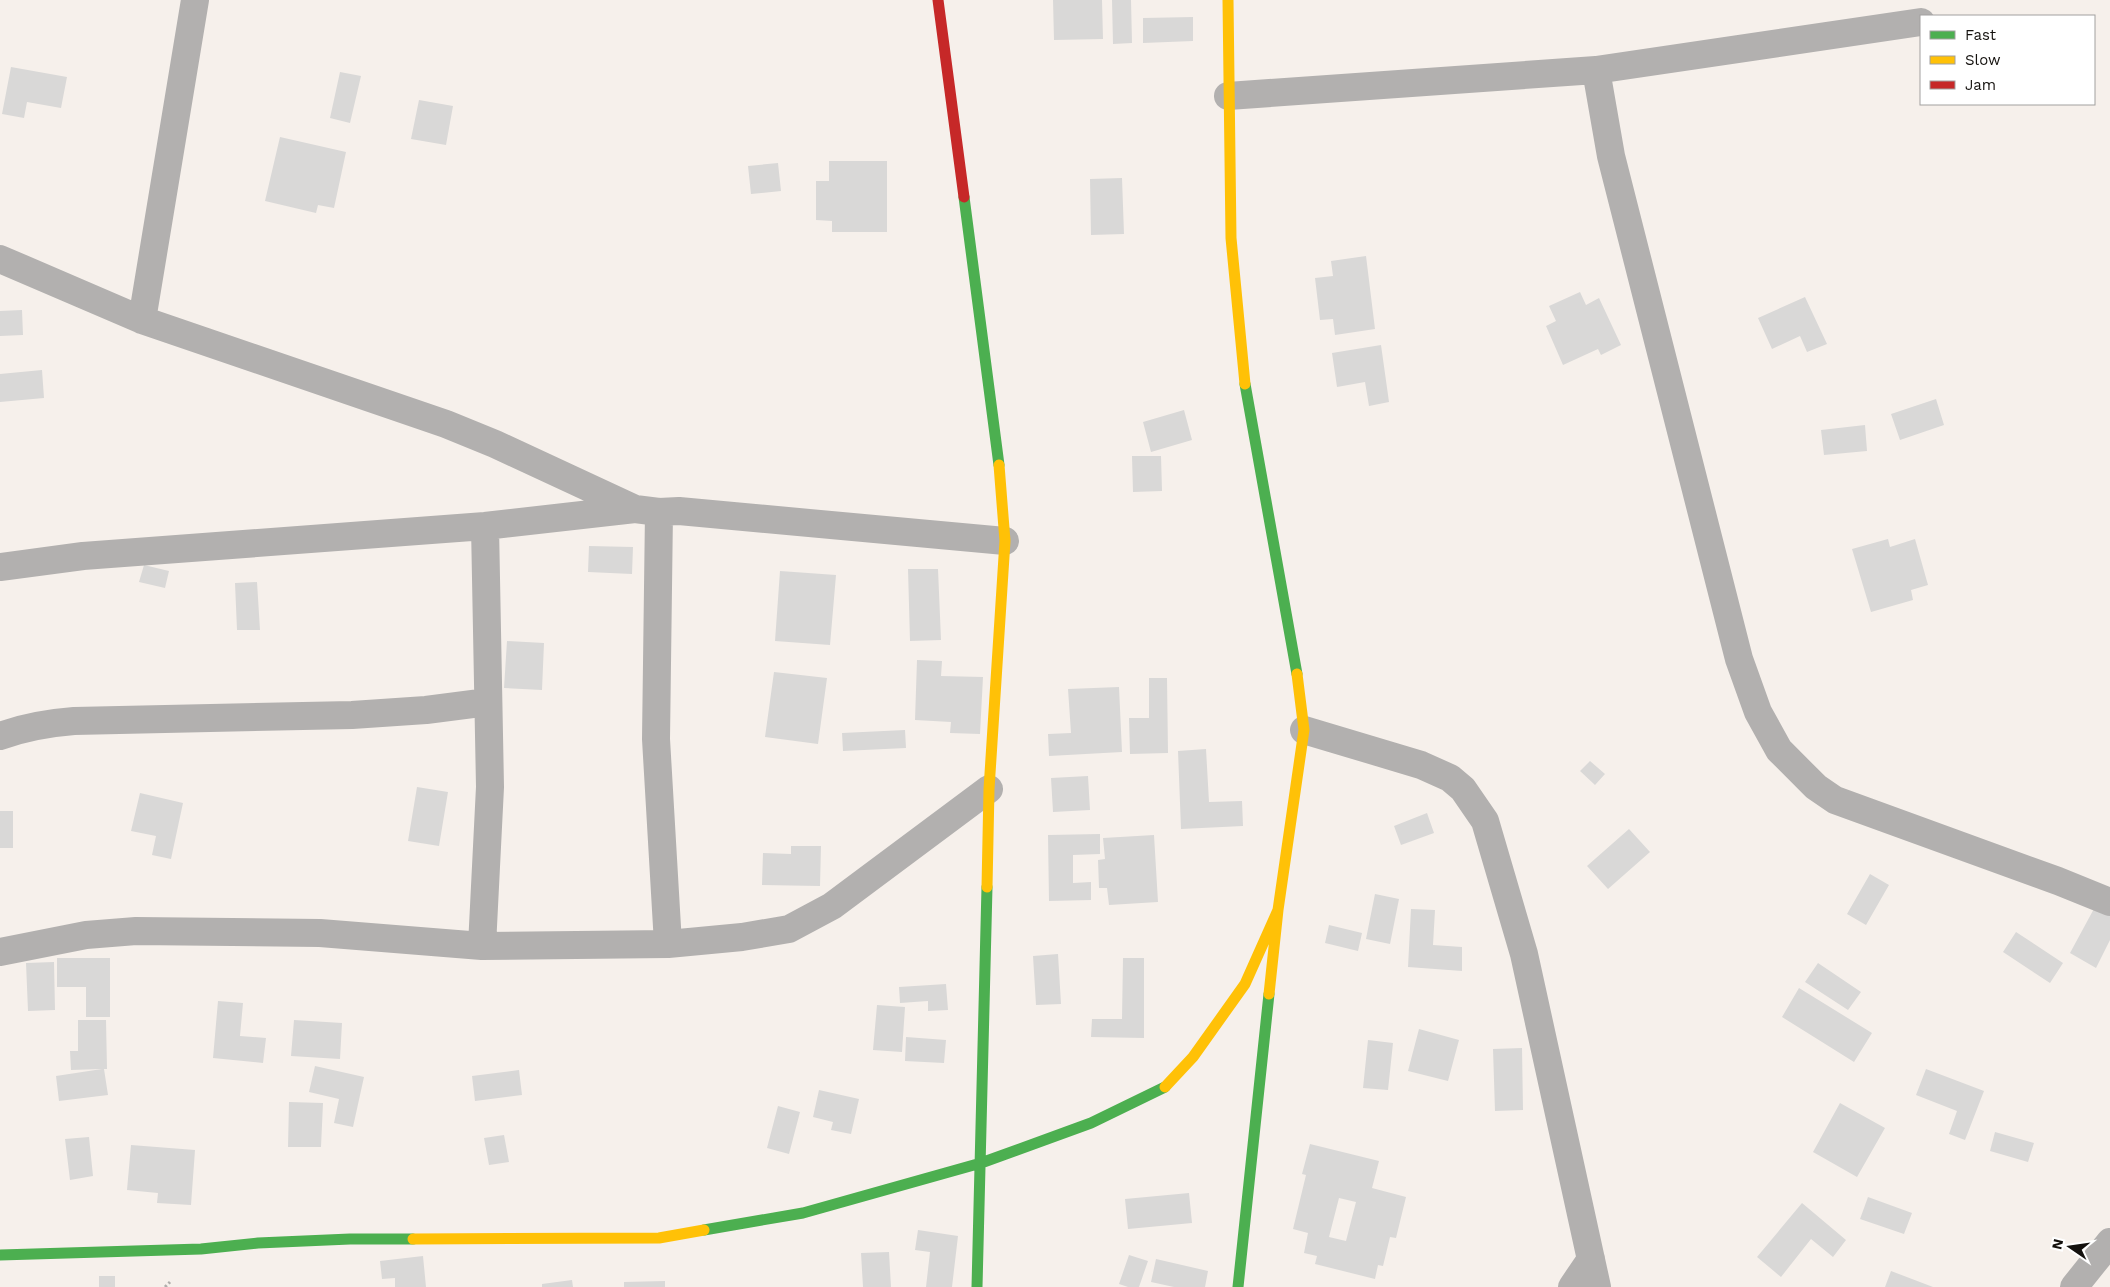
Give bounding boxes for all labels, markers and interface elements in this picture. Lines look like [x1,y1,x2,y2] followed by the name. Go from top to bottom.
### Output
[1920,15,2095,105] legend
[1965,26,1997,44] text: Fast
[1965,51,2001,69] text: Slow
[1965,76,1996,94] text: Jam
[2045,1222,2095,1272] north arrow
[2048,1237,2066,1251] text: N

